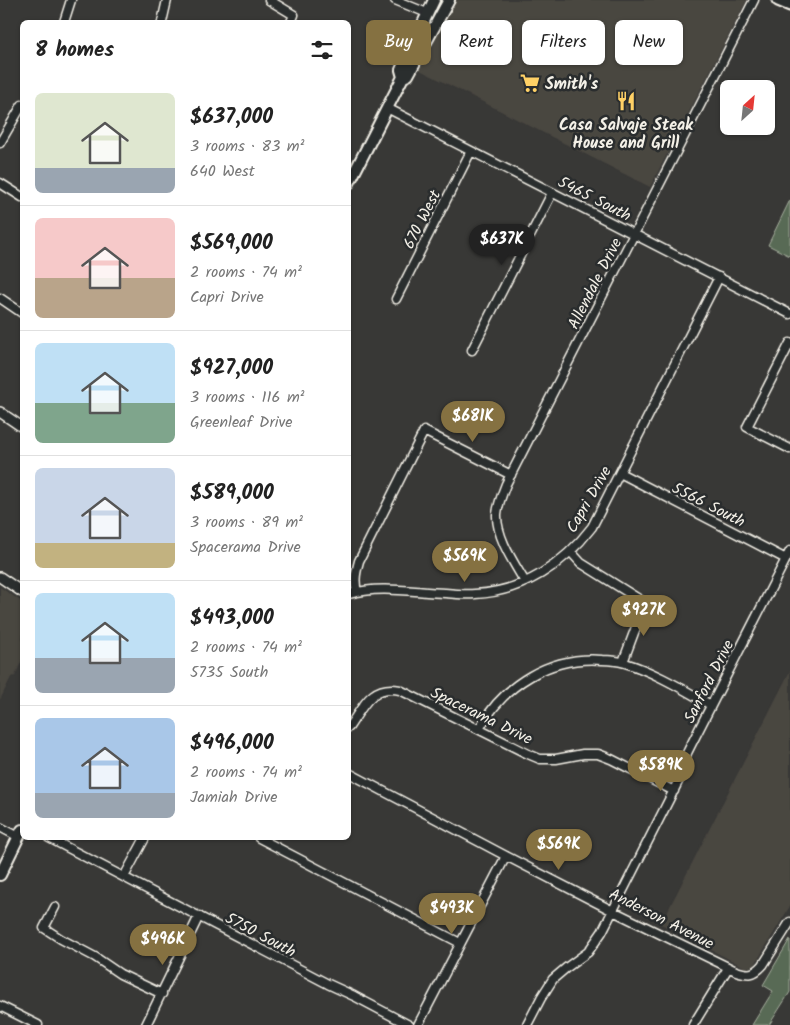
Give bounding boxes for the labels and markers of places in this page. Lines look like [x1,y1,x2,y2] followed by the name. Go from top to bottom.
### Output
[519,72,541,94] supermarket icon: Smith's
[545,72,599,97] place label: Smith's
[615,90,637,112] restaurant icon: Casa Salvaje Steak House and Grill
[559,113,694,156] place label: Casa Salvaje Steak House and Grill
[467,224,537,266] pin: $637K
[438,400,508,443] pin: $681K
[430,540,500,583] pin: $569K
[609,594,679,637] pin: $927K
[626,750,696,792] pin: $589K
[524,828,594,871] pin: $569K
[417,892,487,935] pin: $493K
[128,924,198,966] pin: $496K

